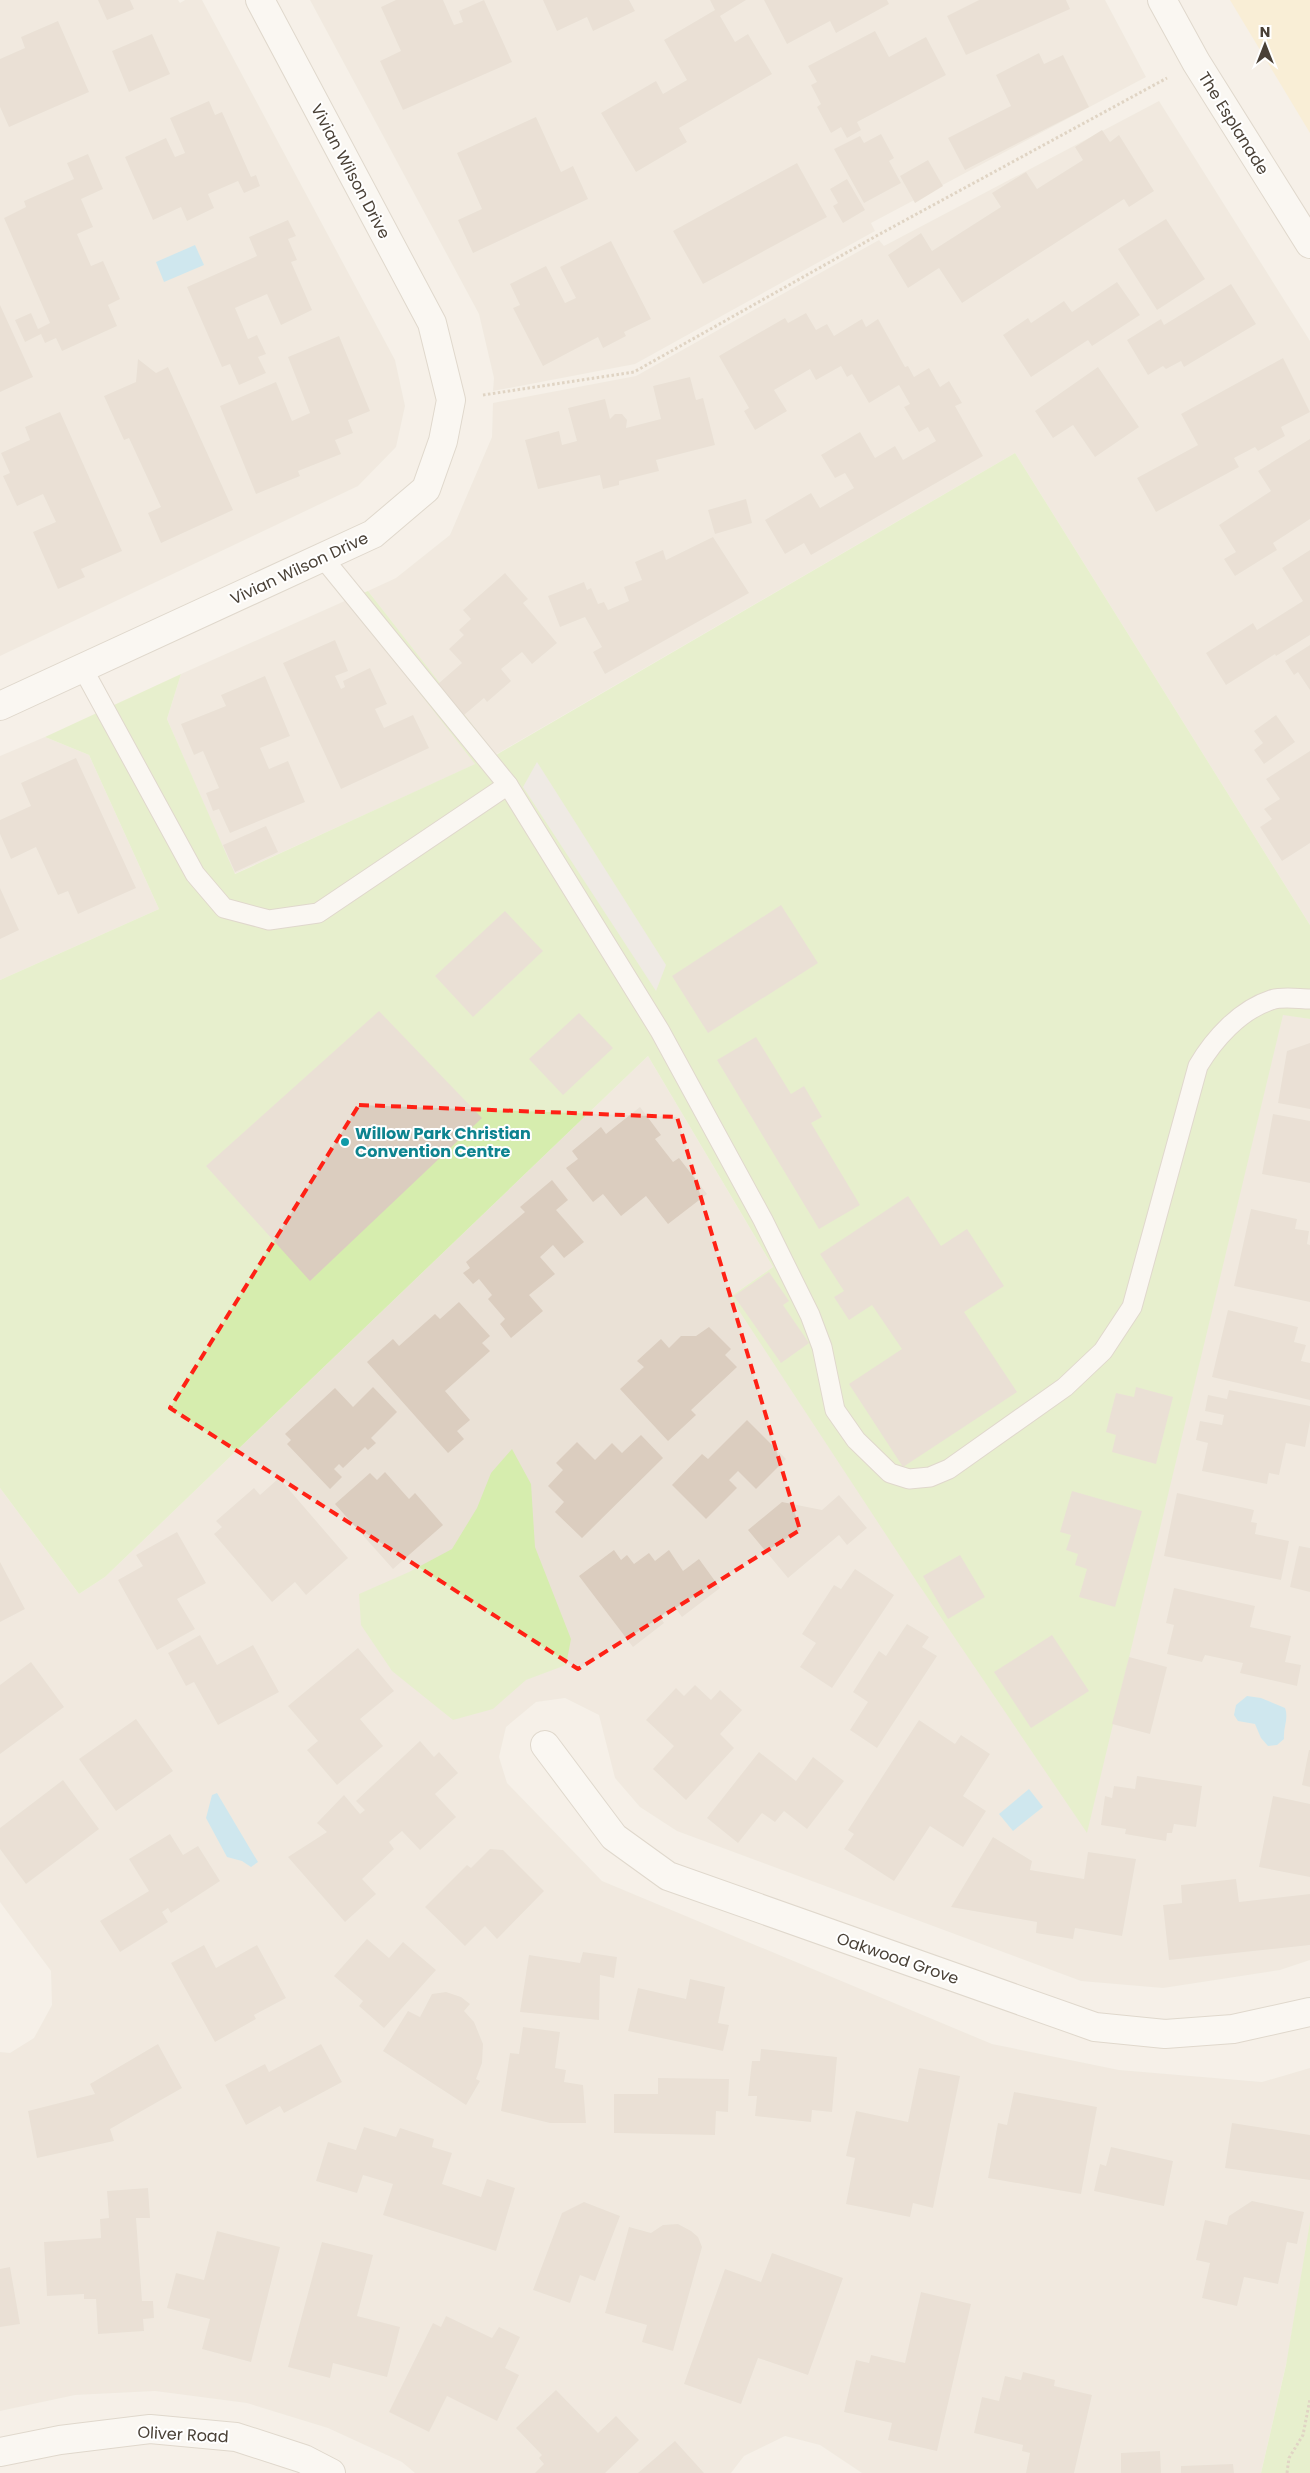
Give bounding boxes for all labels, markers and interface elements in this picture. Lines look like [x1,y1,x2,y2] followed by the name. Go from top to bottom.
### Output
[1240,20,1290,70] north arrow
[1260,22,1270,42] text: N
[1193,68,1274,179] street label: The Esplanade
[305,100,396,243] street label: Vivian Wilson Drive
[227,526,372,611] street label: Vivian Wilson Drive
[355,1122,531,1163] place label: Willow Park Christian Convention Centre
[339,1136,351,1148] marker: Willow Park Christian Convention Centre
[834,1927,962,1990] street label: Oakwood Grove
[137,2421,229,2448] street label: Oliver Road

